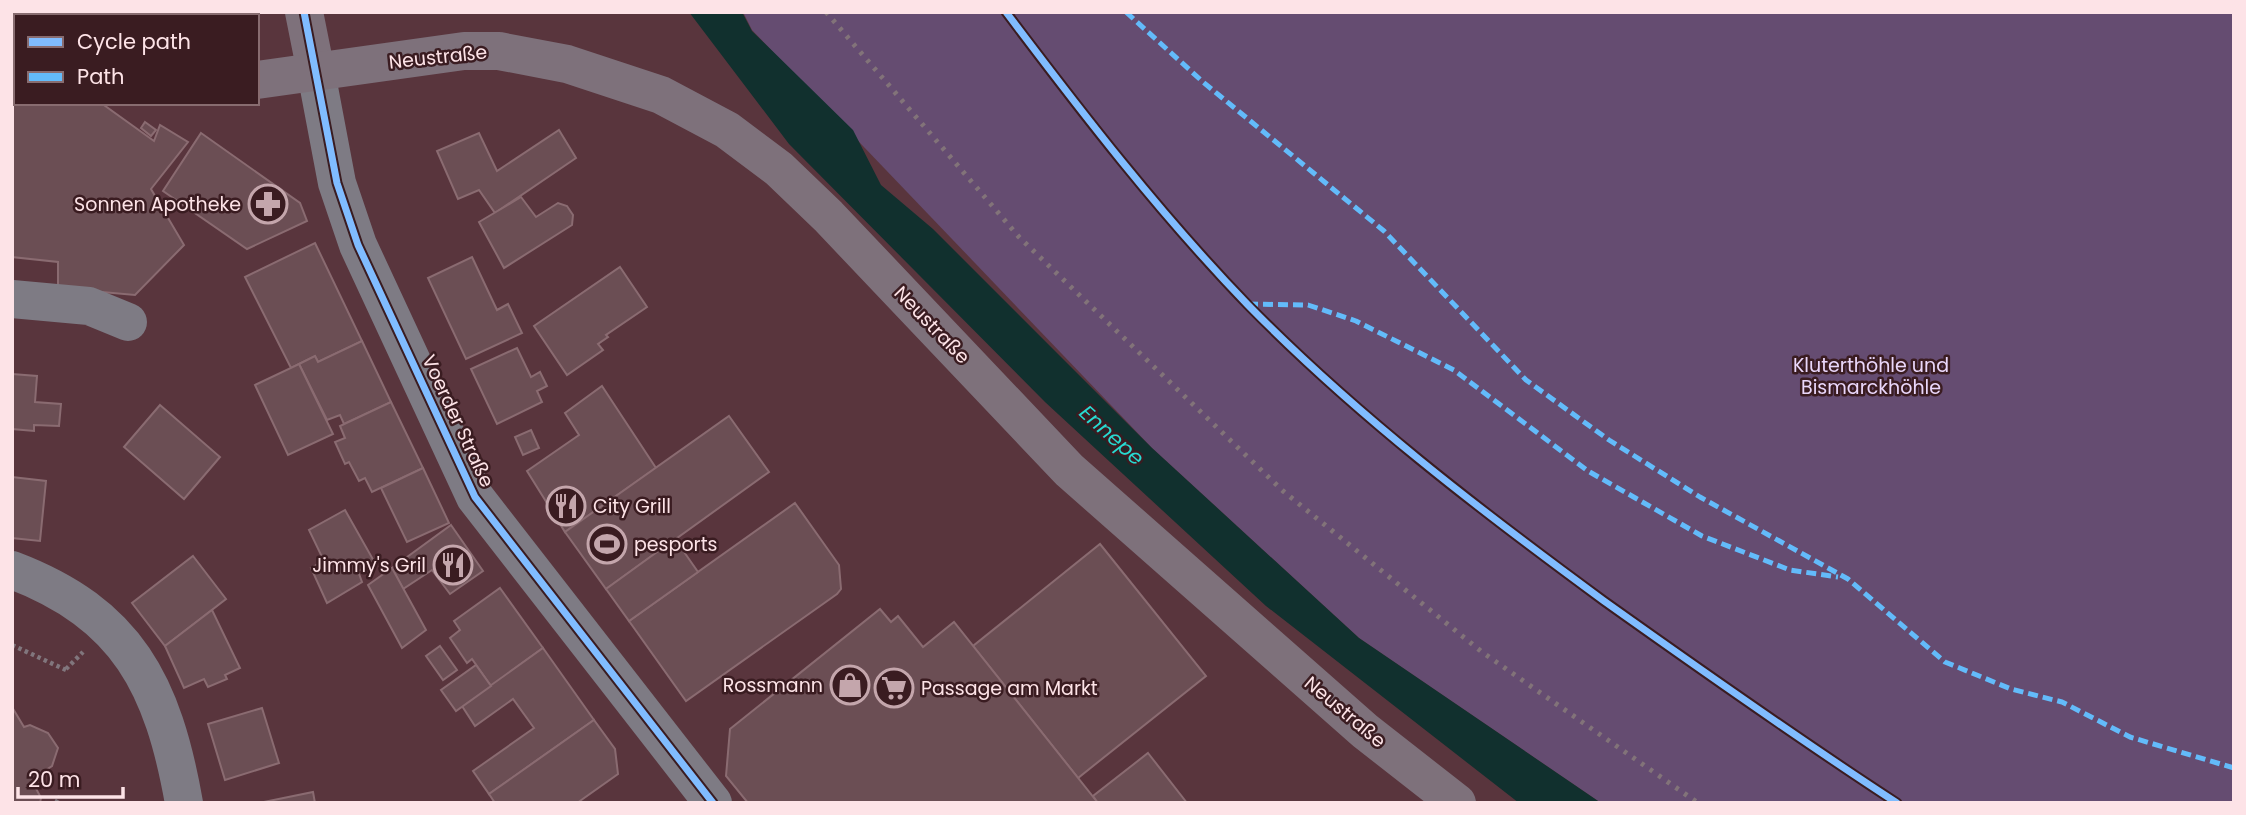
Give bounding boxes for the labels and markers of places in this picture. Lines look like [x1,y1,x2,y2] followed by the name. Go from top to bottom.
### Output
[247,183,289,225] pharmacy icon: Sonnen Apotheke
[74,191,241,218] place label: Sonnen Apotheke
[545,485,587,527] restaurant icon: City Grill
[593,493,671,520] place label: City Grill
[586,523,628,565] sports icon: pesports
[634,531,717,558] place label: pesports
[432,544,474,586] restaurant icon: Jimmy's Gril
[312,552,426,579] place label: Jimmy's Gril
[829,664,871,706] shop icon: Rossmann
[873,667,915,709] supermarket icon: Passage am Markt
[723,672,823,699] place label: Rossmann
[921,675,1098,702] place label: Passage am Markt

